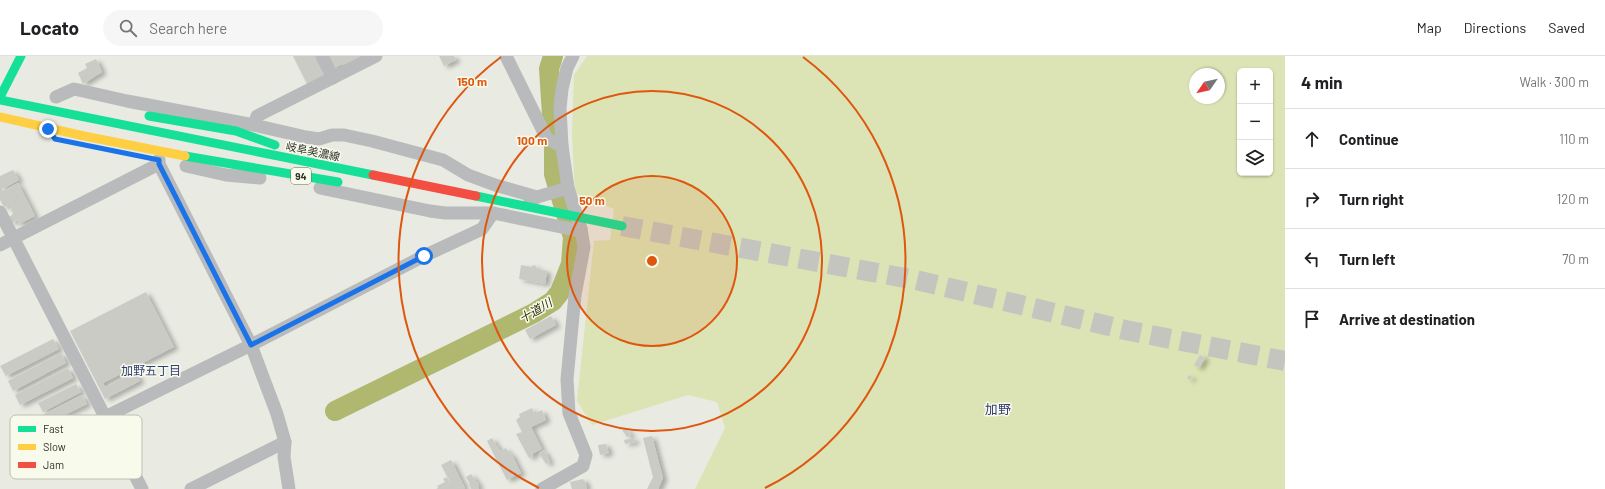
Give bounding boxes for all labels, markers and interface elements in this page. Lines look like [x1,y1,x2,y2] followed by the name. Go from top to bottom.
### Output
[103,10,383,46] search box
[20,16,79,39] text: Locato
[117,17,139,39] icon: search
[149,19,227,37] text: Search here
[1417,19,1442,36] text: Map
[1464,19,1526,36] text: Directions
[1548,19,1585,36] text: Saved
[1189,68,1225,104] north arrow
[1237,68,1273,176] map controls
[1237,68,1273,104] button: +
[1301,72,1343,92] text: 4 min
[457,74,487,88] text: 150 m
[1519,74,1589,90] text: Walk · 300 m
[1237,104,1273,140] button: −
[39,120,57,138] route end
[1301,128,1323,150] icon: ahead
[1339,130,1399,148] text: Continue
[1559,131,1589,147] text: 110 m
[517,133,547,147] text: 100 m
[285,139,341,163] street label: 岐阜美濃線
[1237,140,1273,176] button: layers
[291,168,311,184] road number: 94
[1301,188,1323,210] icon: right
[1339,190,1404,208] text: Turn right
[1557,191,1589,207] text: 120 m
[579,193,605,207] text: 50 m
[415,247,433,265] route start
[1301,248,1323,270] icon: left
[1339,250,1395,268] text: Turn left
[1562,251,1589,267] text: 70 m
[645,254,659,268] centre of rings
[516,294,556,325] water label: 十道川
[1301,308,1323,330] icon: arrive
[1339,310,1475,328] text: Arrive at destination
[121,363,181,377] district label: 加野五丁目
[985,401,1011,417] district label: 加野
[10,415,142,479] legend
[43,422,64,435] text: Fast
[43,440,66,453] text: Slow
[43,458,64,471] text: Jam

